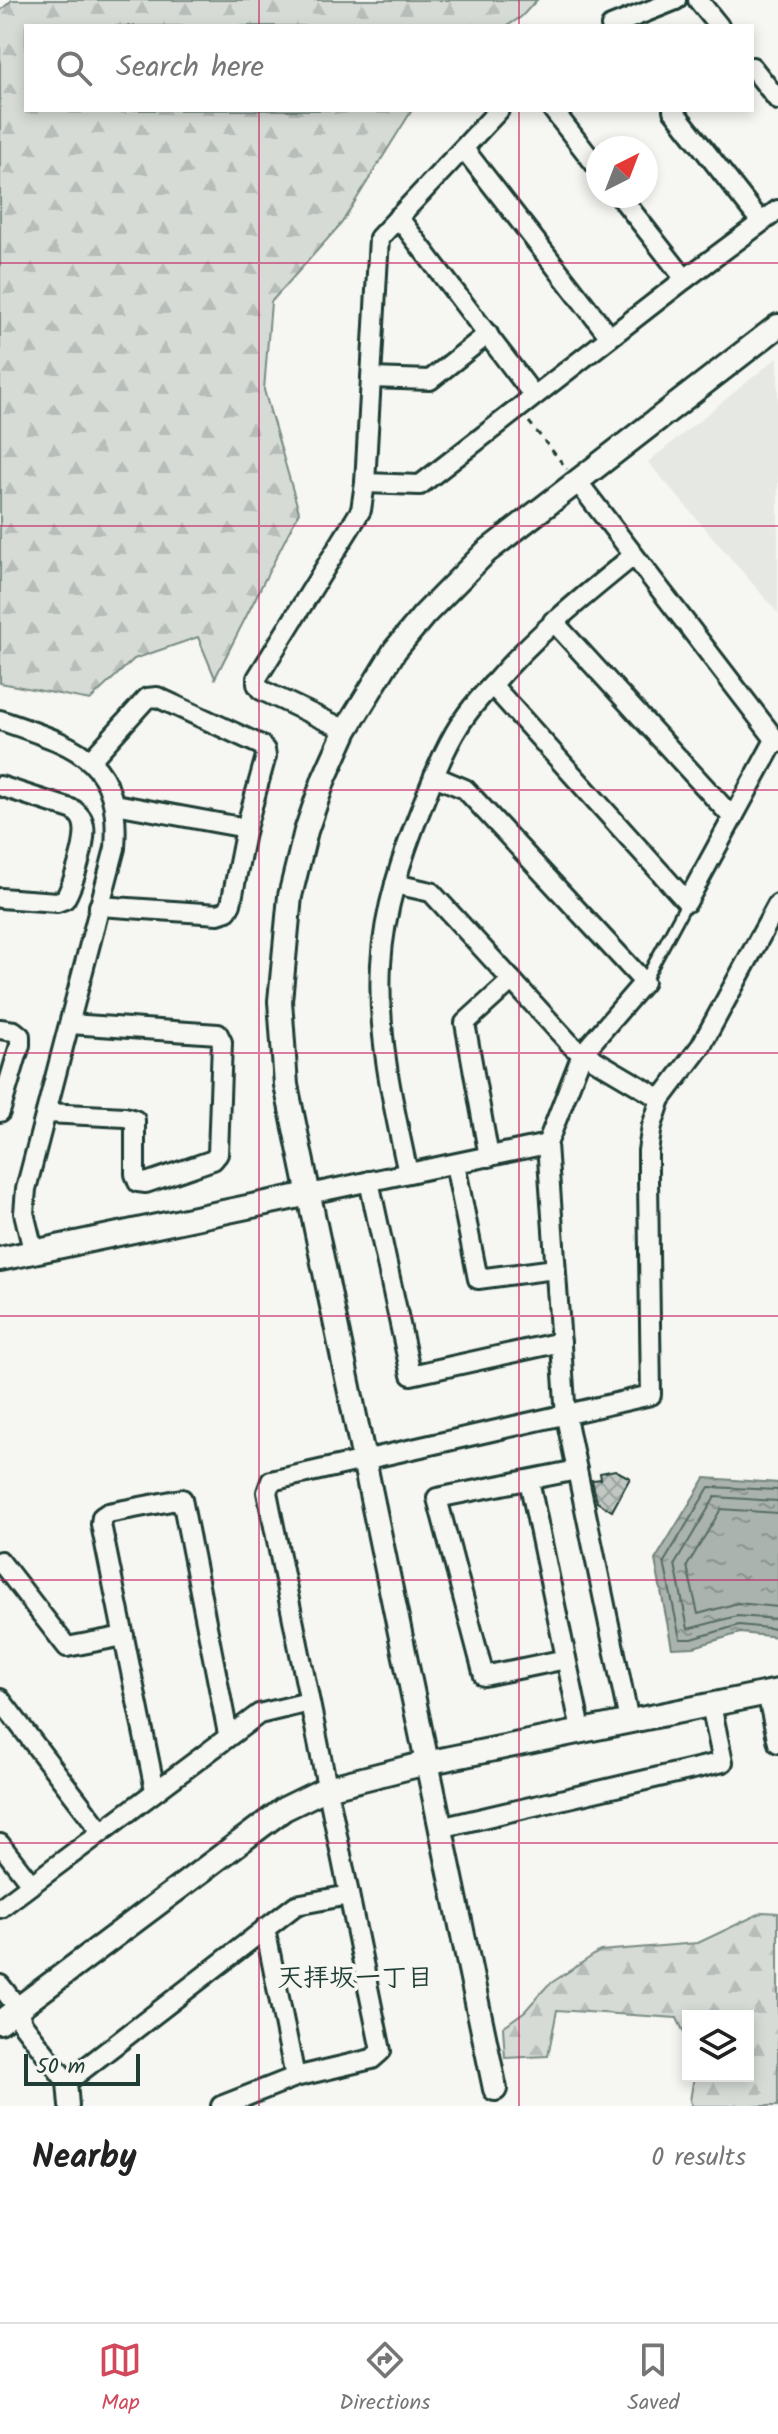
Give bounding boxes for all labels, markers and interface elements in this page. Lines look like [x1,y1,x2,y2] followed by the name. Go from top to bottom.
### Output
[24,24,754,112] search box
[116,44,264,92] text: Search here
[52,46,96,90] icon: search
[586,136,658,208] north arrow
[277,1958,433,2000] district label: 天拝坂一丁目
[682,2010,754,2082] map controls
[682,2010,754,2082] button: layers
[24,2050,140,2086] scale bar
[36,2050,85,2085] text: 50 m
[32,2131,137,2185] text: Nearby
[651,2137,746,2179] text: 0 results
[98,2338,142,2421] tab: Map
[339,2338,431,2421] tab: Directions
[627,2338,680,2421] tab: Saved

